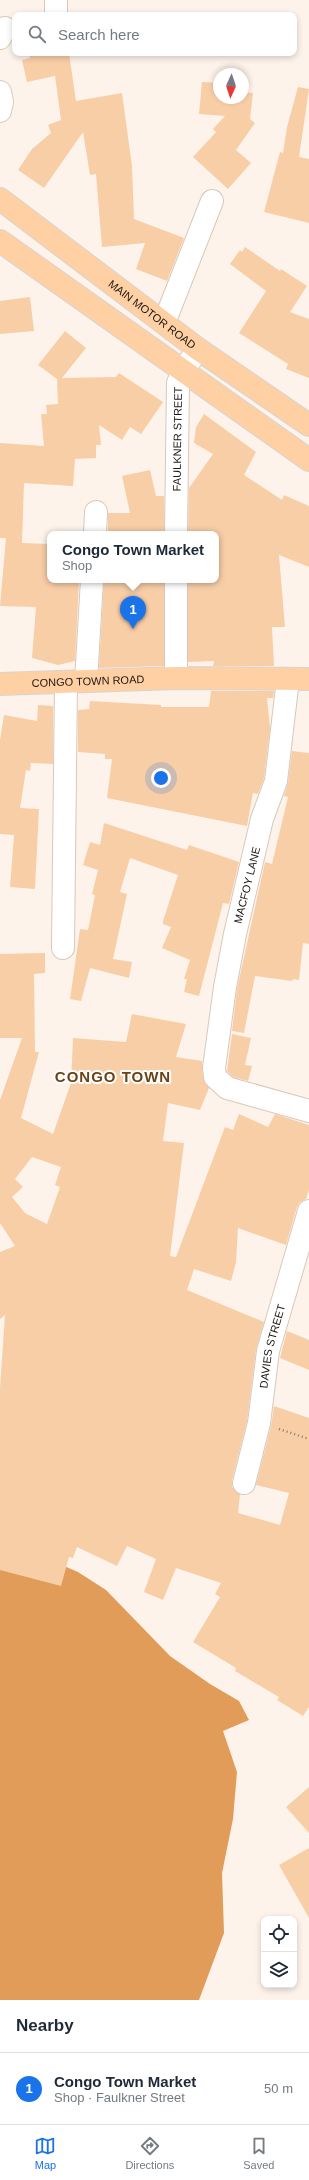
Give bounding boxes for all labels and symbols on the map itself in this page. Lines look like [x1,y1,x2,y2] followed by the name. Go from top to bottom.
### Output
[213,68,249,104] north arrow
[106,277,198,351] street label: MAIN MOTOR ROAD
[171,386,184,491] street label: FAULKNER STREET
[120,596,146,629] pin: 1
[31,673,145,689] street label: CONGO TOWN ROAD
[151,768,171,788] your location
[232,845,262,925] street label: MACFOY LANE
[55,1068,171,1085] district label: CONGO TOWN
[257,1302,288,1389] street label: DAVIES STREET

